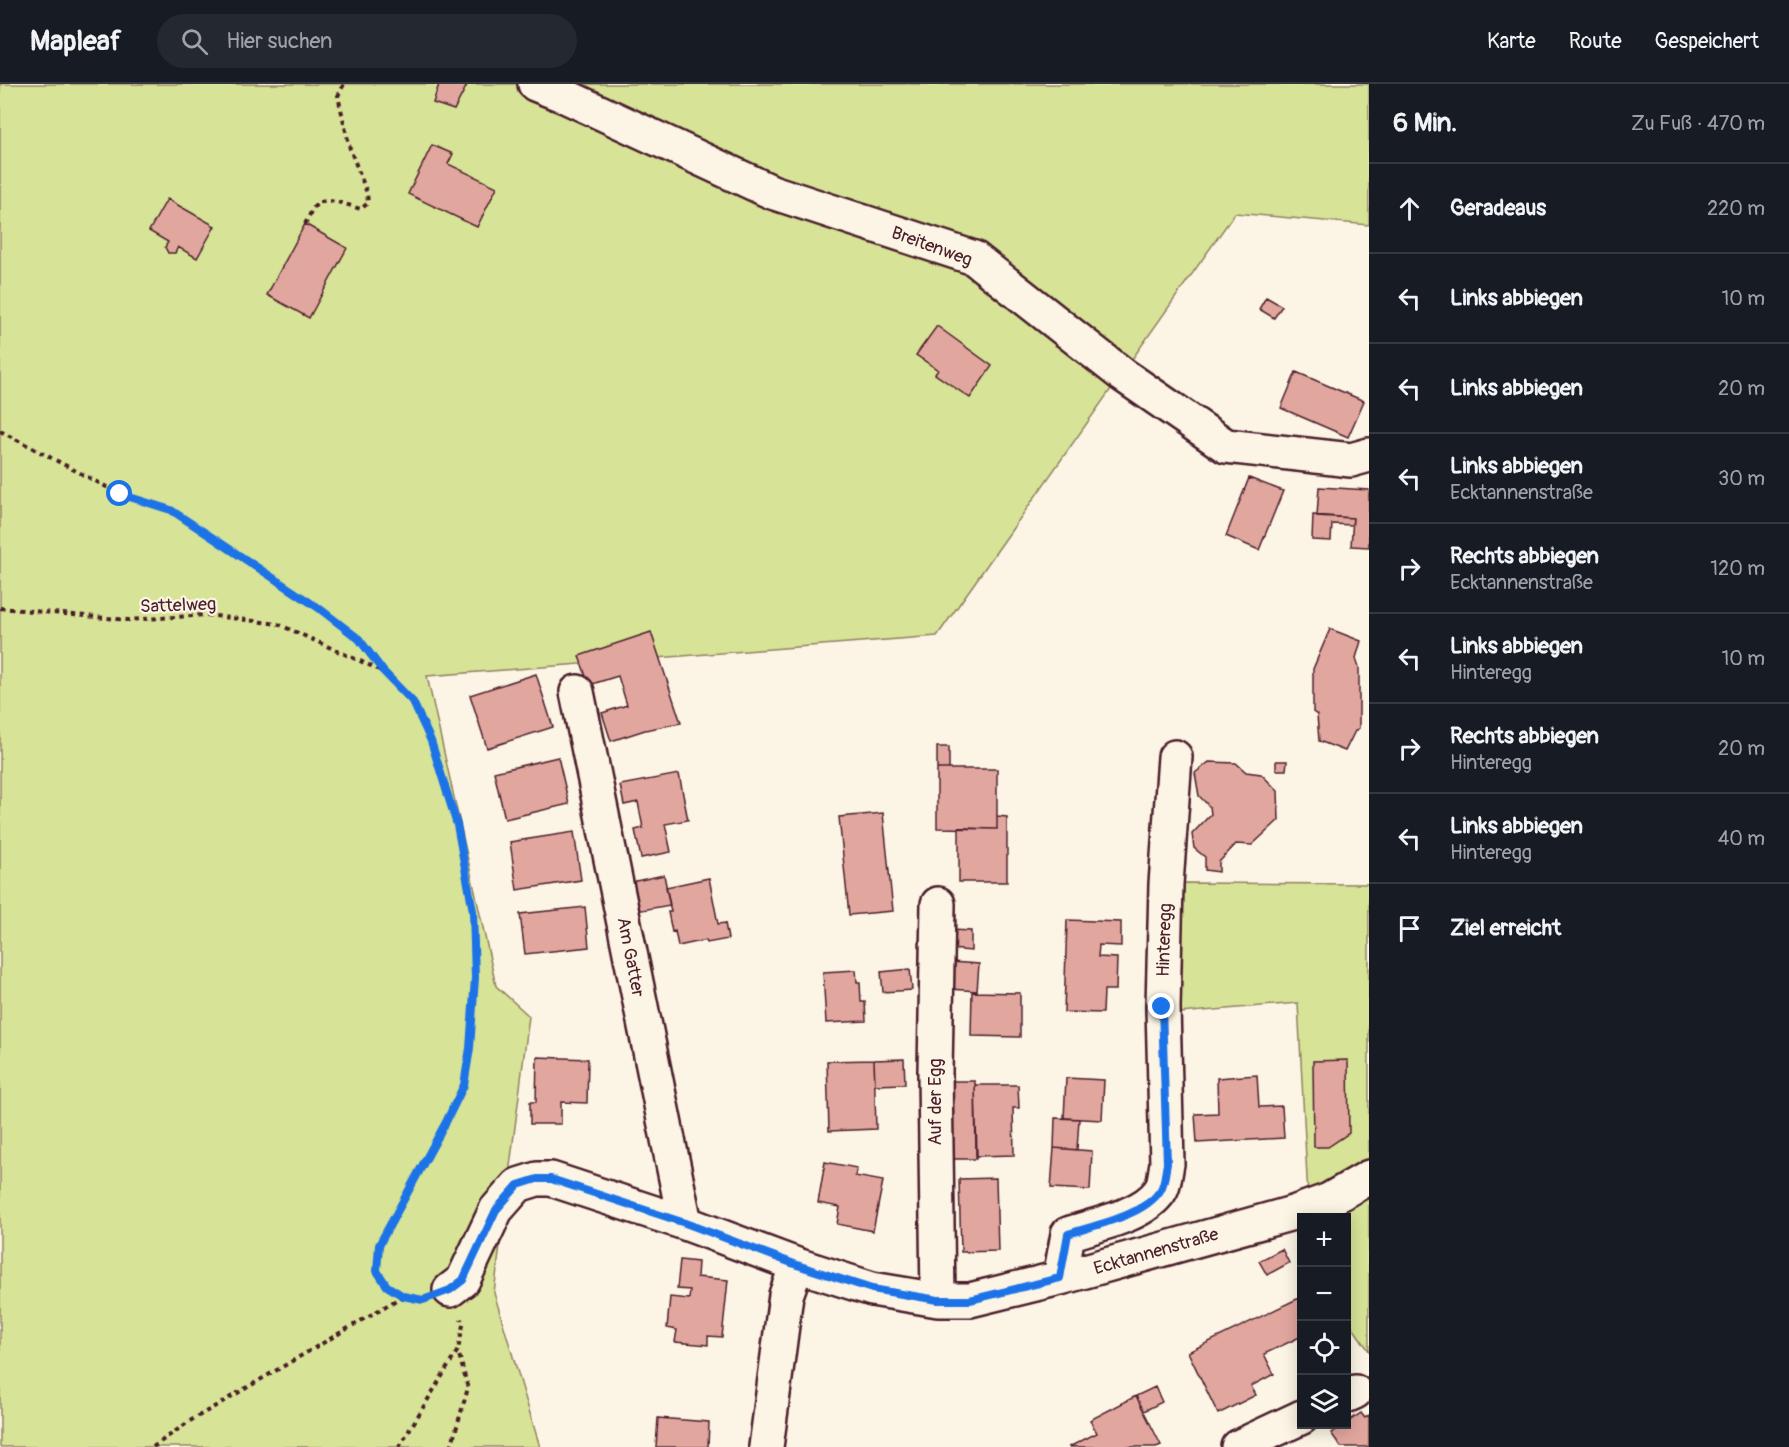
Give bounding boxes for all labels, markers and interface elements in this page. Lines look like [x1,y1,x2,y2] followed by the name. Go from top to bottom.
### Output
[157,14,577,68] search box
[30,24,121,59] text: Mapleaf
[178,25,211,58] icon: search
[226,27,332,55] text: Hier suchen
[1487,28,1536,55] text: Karte
[1569,28,1622,55] text: Route
[1655,28,1759,55] text: Gespeichert
[1393,107,1457,139] text: 6 Min.
[1631,111,1765,136] text: Zu Fuß · 470 m
[1393,192,1426,225] icon: ahead
[1450,194,1546,222] text: Geradeaus
[1707,196,1765,221] text: 220 m
[888,221,975,272] street label: Breitenweg
[1393,282,1426,315] icon: left
[1450,284,1583,312] text: Links abbiegen
[1721,286,1765,311] text: 10 m
[1393,372,1426,405] icon: left
[1450,374,1583,402] text: Links abbiegen
[1718,376,1765,401] text: 20 m
[1450,452,1583,480] text: Links abbiegen
[1393,462,1426,495] icon: left
[1718,466,1765,491] text: 30 m
[106,480,132,506] route start
[1450,480,1593,505] text: Ecktannenstraße
[1450,542,1599,570] text: Rechts abbiegen
[1393,552,1426,585] icon: right
[1710,556,1765,581] text: 120 m
[1450,570,1593,595] text: Ecktannenstraße
[140,593,216,618] street label: Sattelweg
[1450,632,1583,660] text: Links abbiegen
[1393,642,1426,675] icon: left
[1721,646,1765,671] text: 10 m
[1450,660,1532,685] text: Hinteregg
[1450,722,1599,750] text: Rechts abbiegen
[1393,732,1426,765] icon: right
[1718,736,1765,761] text: 20 m
[1450,750,1532,775] text: Hinteregg
[1450,812,1583,840] text: Links abbiegen
[1393,822,1426,855] icon: left
[1718,826,1765,851] text: 40 m
[1450,840,1532,865] text: Hinteregg
[1152,903,1177,977] street label: Hinteregg
[1393,912,1426,945] icon: arrive
[1450,914,1561,942] text: Ziel erreicht
[612,915,650,999] street label: Am Gatter
[1148,993,1174,1019] route end
[924,1059,947,1145] street label: Auf der Egg
[1297,1213,1351,1429] map controls
[1297,1213,1351,1267] button: +
[1091,1223,1221,1280] street label: Ecktannenstraße
[1297,1267,1351,1321] button: −
[1297,1321,1351,1375] button: locate
[1297,1375,1351,1429] button: layers

